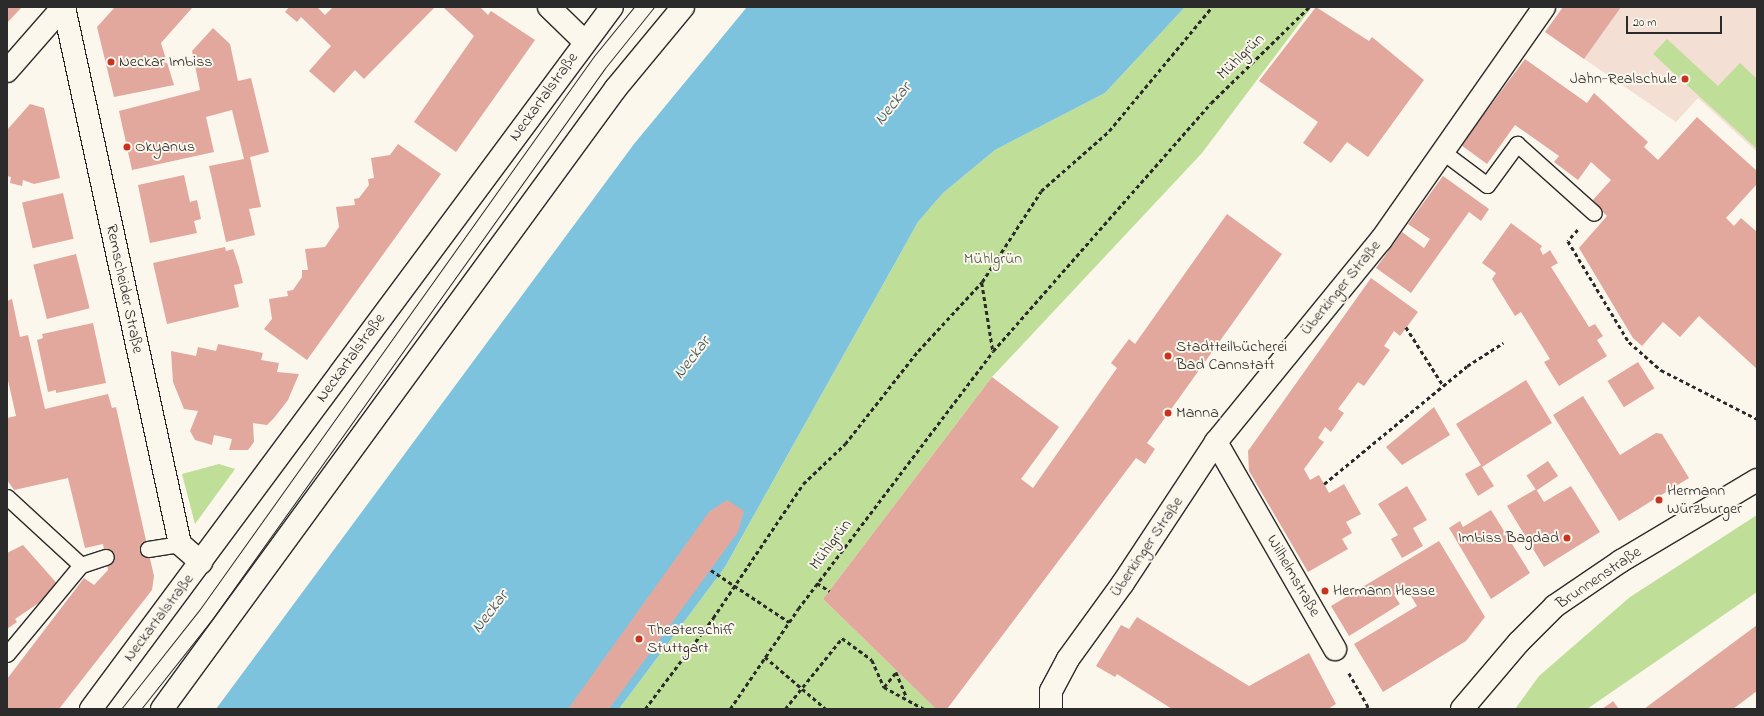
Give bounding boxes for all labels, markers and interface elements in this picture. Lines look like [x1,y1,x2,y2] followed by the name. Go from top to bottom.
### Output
[1628,8,1724,34] scale bar
[1633,14,1656,32] text: 20 m
[1213,30,1269,84] street label: Mühlgrün
[505,49,583,145] street label: Neckartalstraße
[119,52,212,72] place label: Neckar Imbiss
[106,57,116,67] marker: Neckar Imbiss
[1570,69,1677,89] place label: Jahn-Realschule
[1680,74,1690,84] marker: Jahn-Realschule
[870,79,916,129] water label: Neckar
[135,137,195,157] place label: Okyanus
[122,142,132,152] marker: Okyanus
[101,223,147,355] street label: Remscheider Straße
[1297,237,1385,339] street label: Überkinger Straße
[964,249,1022,269] park label: Mühlgrün
[312,310,390,406] street label: Neckartalstraße
[669,333,715,383] water label: Neckar
[1176,337,1287,375] place label: Stadtteilbücherei Bad Cannstatt
[1163,351,1173,361] marker: Stadtteilbücherei Bad Cannstatt
[1176,403,1219,423] place label: Manna
[1163,408,1173,418] marker: Manna
[1667,481,1742,519] place label: Hermann Würzburger
[1106,493,1188,601] street label: Überkinger Straße
[1654,495,1664,505] marker: Hermann Würzburger
[806,516,856,574] street label: Mühlgrün
[1458,528,1559,548] place label: Imbiss Bagdad
[1262,532,1324,620] street label: Wilhelmstraße
[1562,533,1572,543] marker: Imbiss Bagdad
[1553,543,1645,613] street label: Brunnenstraße
[120,570,198,666] street label: Neckartalstraße
[1333,581,1435,601] place label: Hermann Hesse
[1320,586,1330,596] marker: Hermann Hesse
[467,587,513,637] water label: Neckar
[647,620,734,658] place label: Theaterschiff Stuttgart
[634,634,644,644] marker: Theaterschiff Stuttgart

